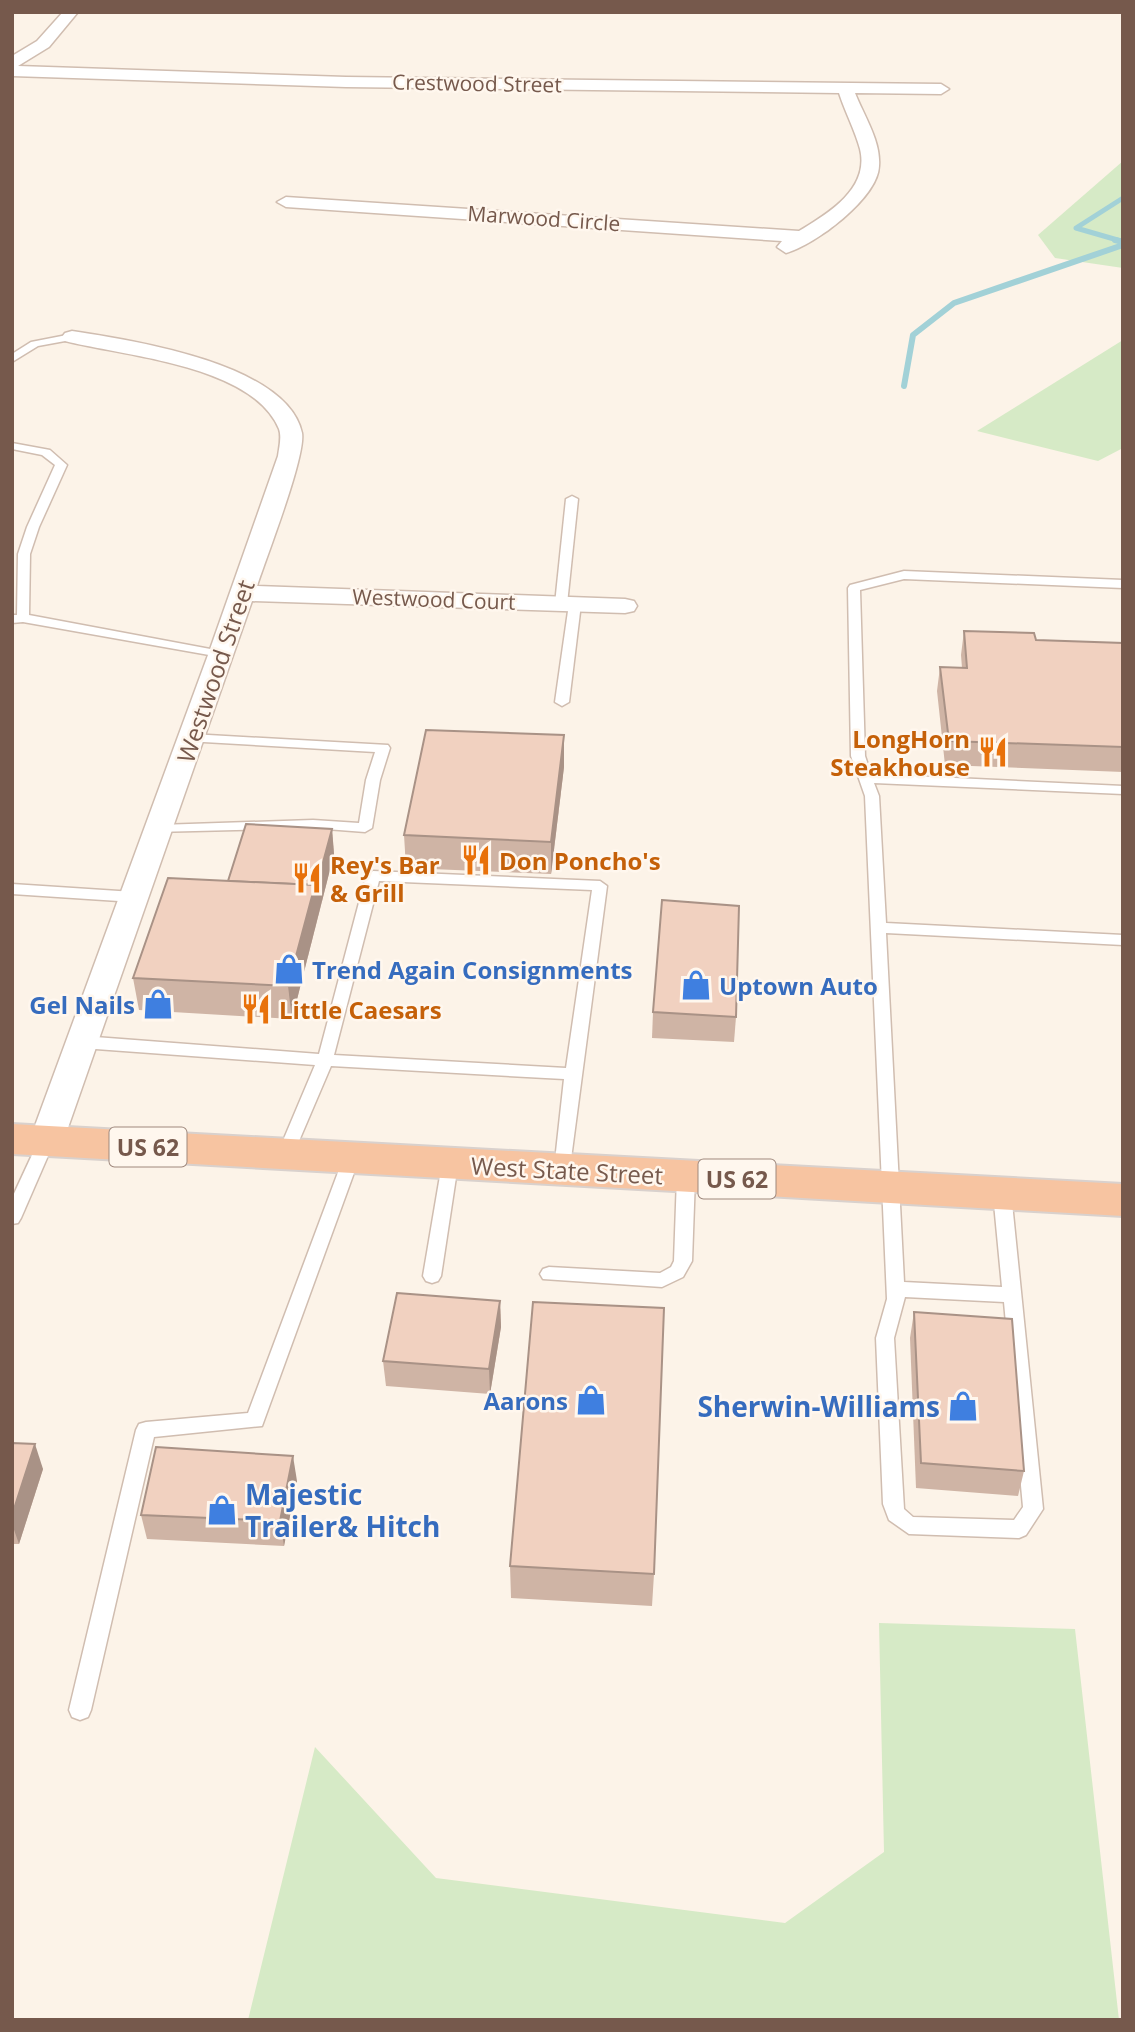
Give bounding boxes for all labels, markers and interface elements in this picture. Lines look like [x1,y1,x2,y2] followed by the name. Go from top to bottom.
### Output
[392,68,562,98] street label: Crestwood Street
[467,199,621,237] street label: Marwood Circle
[168,575,262,767] street label: Westwood Street
[352,582,516,616] street label: Westwood Court
[830,722,970,783] place label: LongHorn Steakhouse
[976,735,1010,769] restaurant icon: LongHorn Steakhouse
[459,843,493,877] restaurant icon: Don Poncho's
[499,844,661,877] place label: Don Poncho's
[330,848,440,909] place label: Rey's Bar & Grill
[290,861,324,895] restaurant icon: Rey's Bar & Grill
[272,952,306,986] shop icon: Trend Again Consignments
[312,953,633,986] place label: Trend Again Consignments
[679,968,713,1002] shop icon: Uptown Auto
[719,969,878,1002] place label: Uptown Auto
[141,987,175,1021] shop icon: Gel Nails
[29,988,135,1021] place label: Gel Nails
[239,992,273,1026] restaurant icon: Little Caesars
[279,993,442,1026] place label: Little Caesars
[110,1128,186,1166] road number: US 62
[470,1148,664,1192] street label: West State Street
[698,1160,776,1198] road number: US 62
[574,1383,608,1417] shop icon: Aarons
[483,1384,568,1417] place label: Aarons
[697,1387,940,1425] place label: Sherwin-Williams
[946,1389,980,1423] shop icon: Sherwin-Williams
[245,1475,440,1545] place label: Majestic Trailer& Hitch
[205,1493,239,1527] shop icon: Majestic Trailer& Hitch

